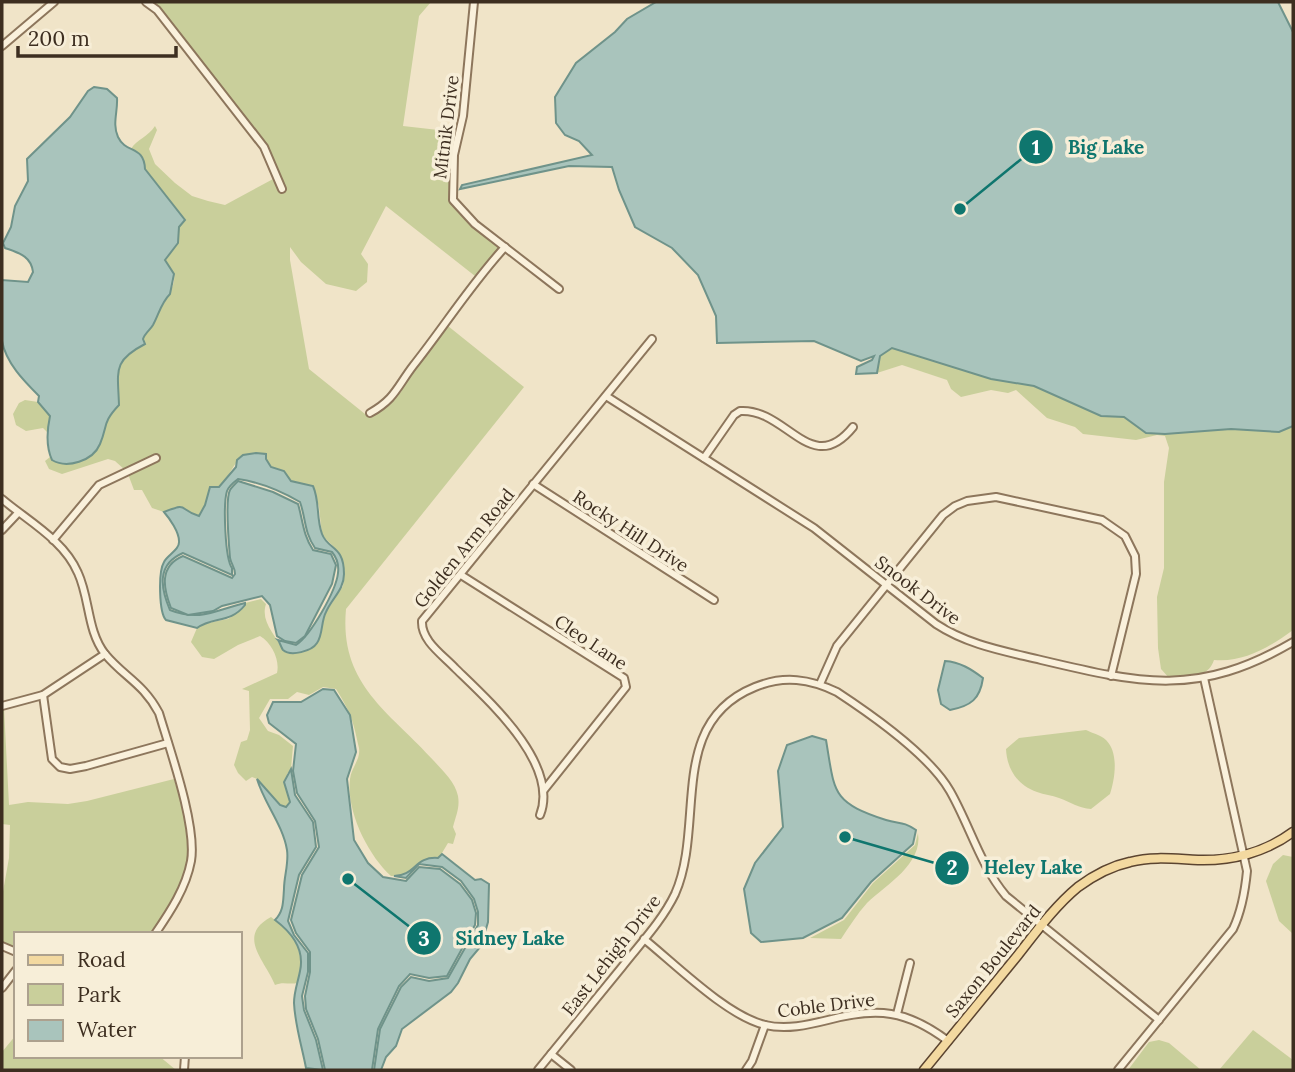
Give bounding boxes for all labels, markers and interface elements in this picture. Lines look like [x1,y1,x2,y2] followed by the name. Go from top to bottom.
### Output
[18,14,175,58] scale bar
[28,25,90,52] text: 200 m
[428,74,464,180] street label: Mitnik Drive
[1019,127,1158,167] callout: Big Lake
[1032,134,1040,161] text: 1
[1068,135,1144,159] text: Big Lake
[409,483,519,612] street label: Golden Arm Road
[569,485,694,577] street label: Rocky Hill Drive
[871,550,966,630] street label: Snook Drive
[550,609,632,675] street label: Cleo Lane
[935,848,1097,888] callout: Heley Lake
[946,854,958,881] text: 2
[983,855,1083,879] text: Heley Lake
[557,890,666,1020] street label: East Lehigh Drive
[940,900,1046,1022] street label: Saxon Boulevard
[406,918,578,958] callout: Sidney Lake
[418,925,430,952] text: 3
[456,926,564,950] text: Sidney Lake
[14,932,242,1058] legend
[77,946,126,973] text: Road
[77,981,121,1008] text: Park
[776,988,876,1022] street label: Coble Drive
[77,1016,136,1043] text: Water

